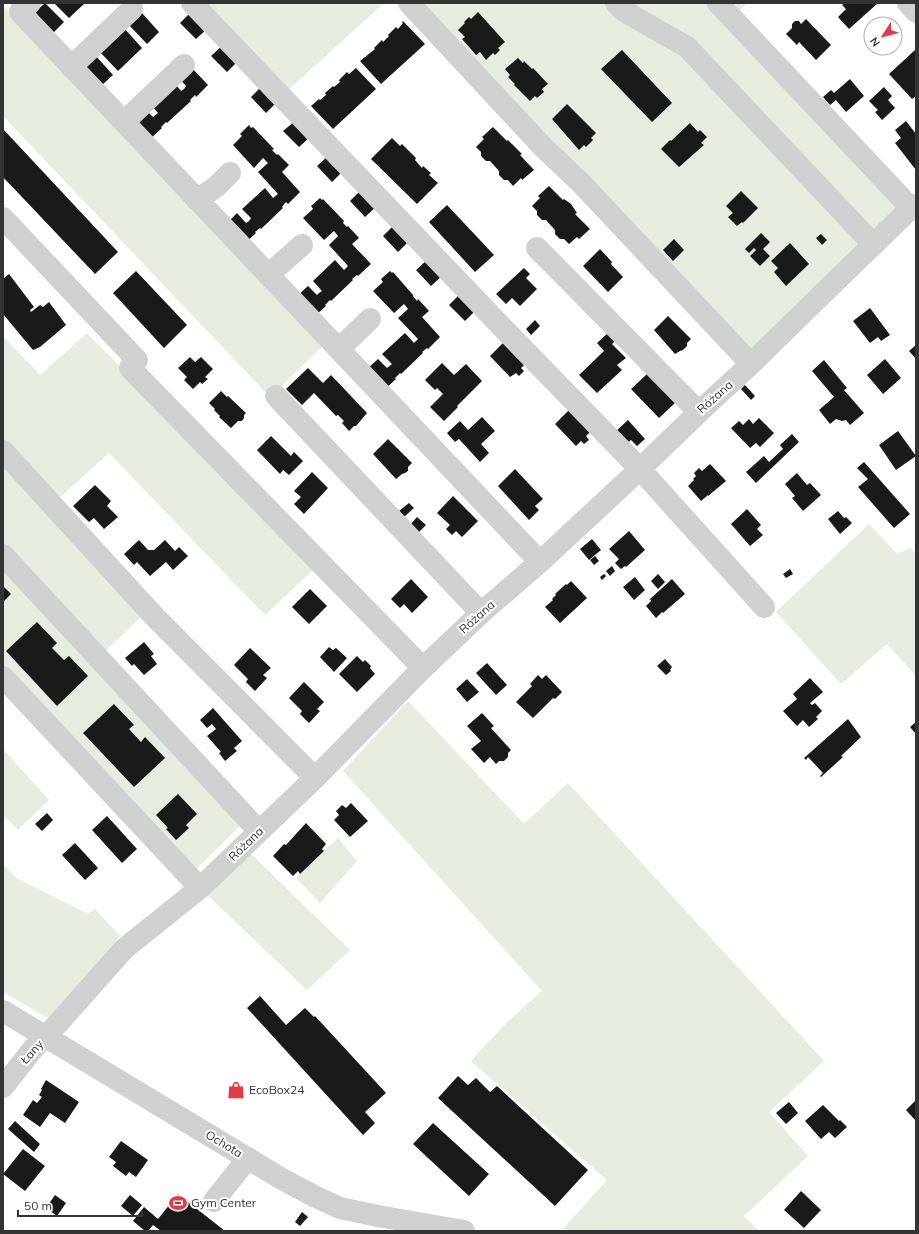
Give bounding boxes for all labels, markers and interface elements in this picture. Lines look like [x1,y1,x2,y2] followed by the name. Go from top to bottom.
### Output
[863,16,903,56] north arrow
[867,34,883,49] text: N
[694,377,735,416] street label: Różana
[456,597,497,636] street label: Różana
[225,823,266,864] street label: Różana
[16,1036,47,1067] street label: Łany
[226,1080,246,1100] shop icon: EcoBox24
[249,1082,304,1097] place label: EcoBox24
[203,1127,245,1160] street label: Ochota
[18,1192,142,1218] scale bar
[168,1193,188,1213] sports icon: Gym Center
[191,1195,257,1210] place label: Gym Center
[24,1198,52,1213] text: 50 m

